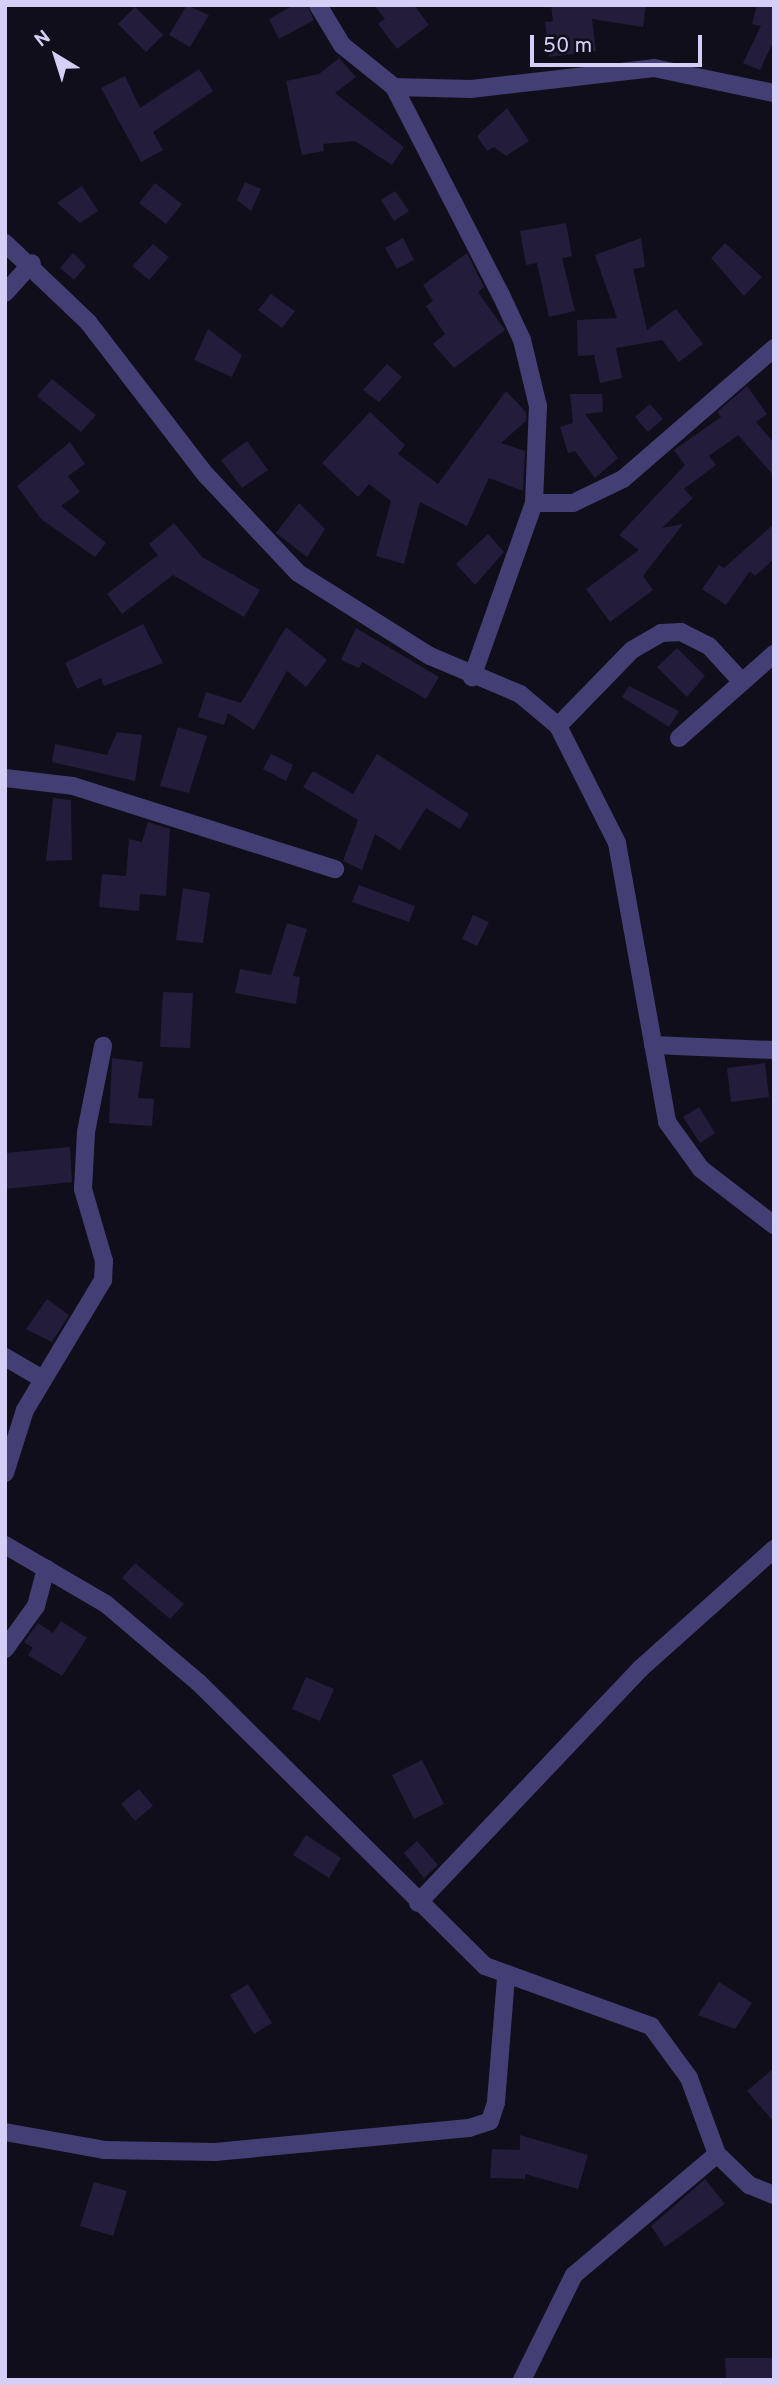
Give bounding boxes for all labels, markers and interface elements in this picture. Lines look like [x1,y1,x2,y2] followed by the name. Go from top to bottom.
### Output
[21,21,91,91] north arrow
[534,21,706,65] scale bar
[30,26,56,53] text: N
[543,33,592,60] text: 50 m

